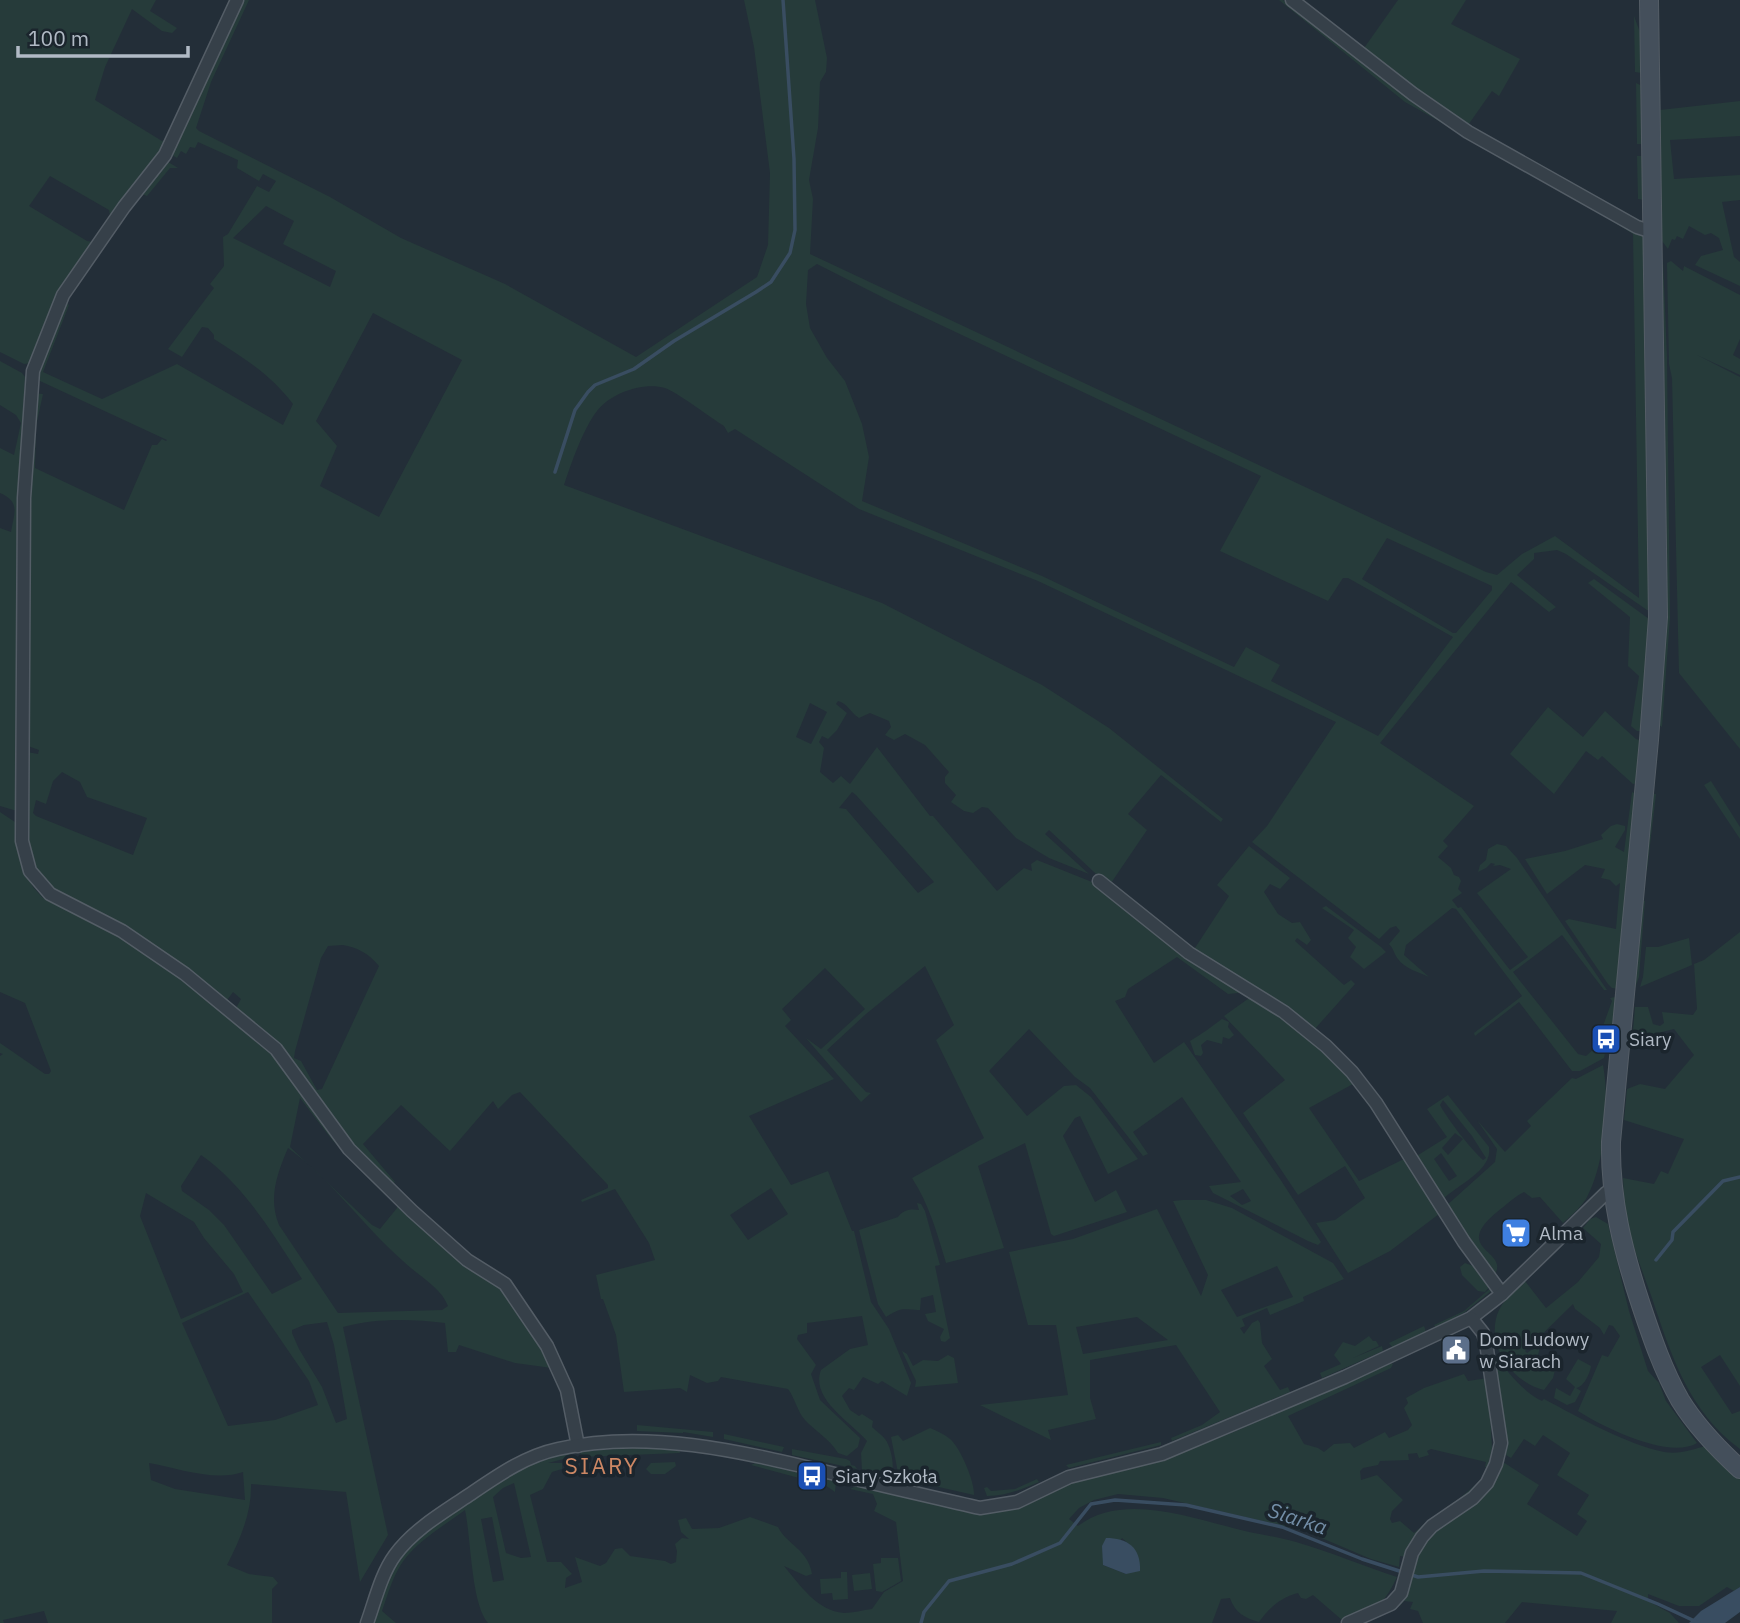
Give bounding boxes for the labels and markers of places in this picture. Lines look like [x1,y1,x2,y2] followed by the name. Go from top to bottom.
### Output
[1589,1022,1623,1056] bus stop icon: Siary
[1629,1027,1672,1051] place label: Siary
[1499,1216,1533,1250] supermarket icon: Alma
[1539,1221,1583,1245] place label: Alma
[1479,1327,1590,1373] place label: Dom Ludowy w Siarach
[1439,1333,1473,1367] public building icon: Dom Ludowy w Siarach
[795,1459,829,1493] bus stop icon: Siary Szkoła
[835,1464,938,1488] place label: Siary Szkoła

